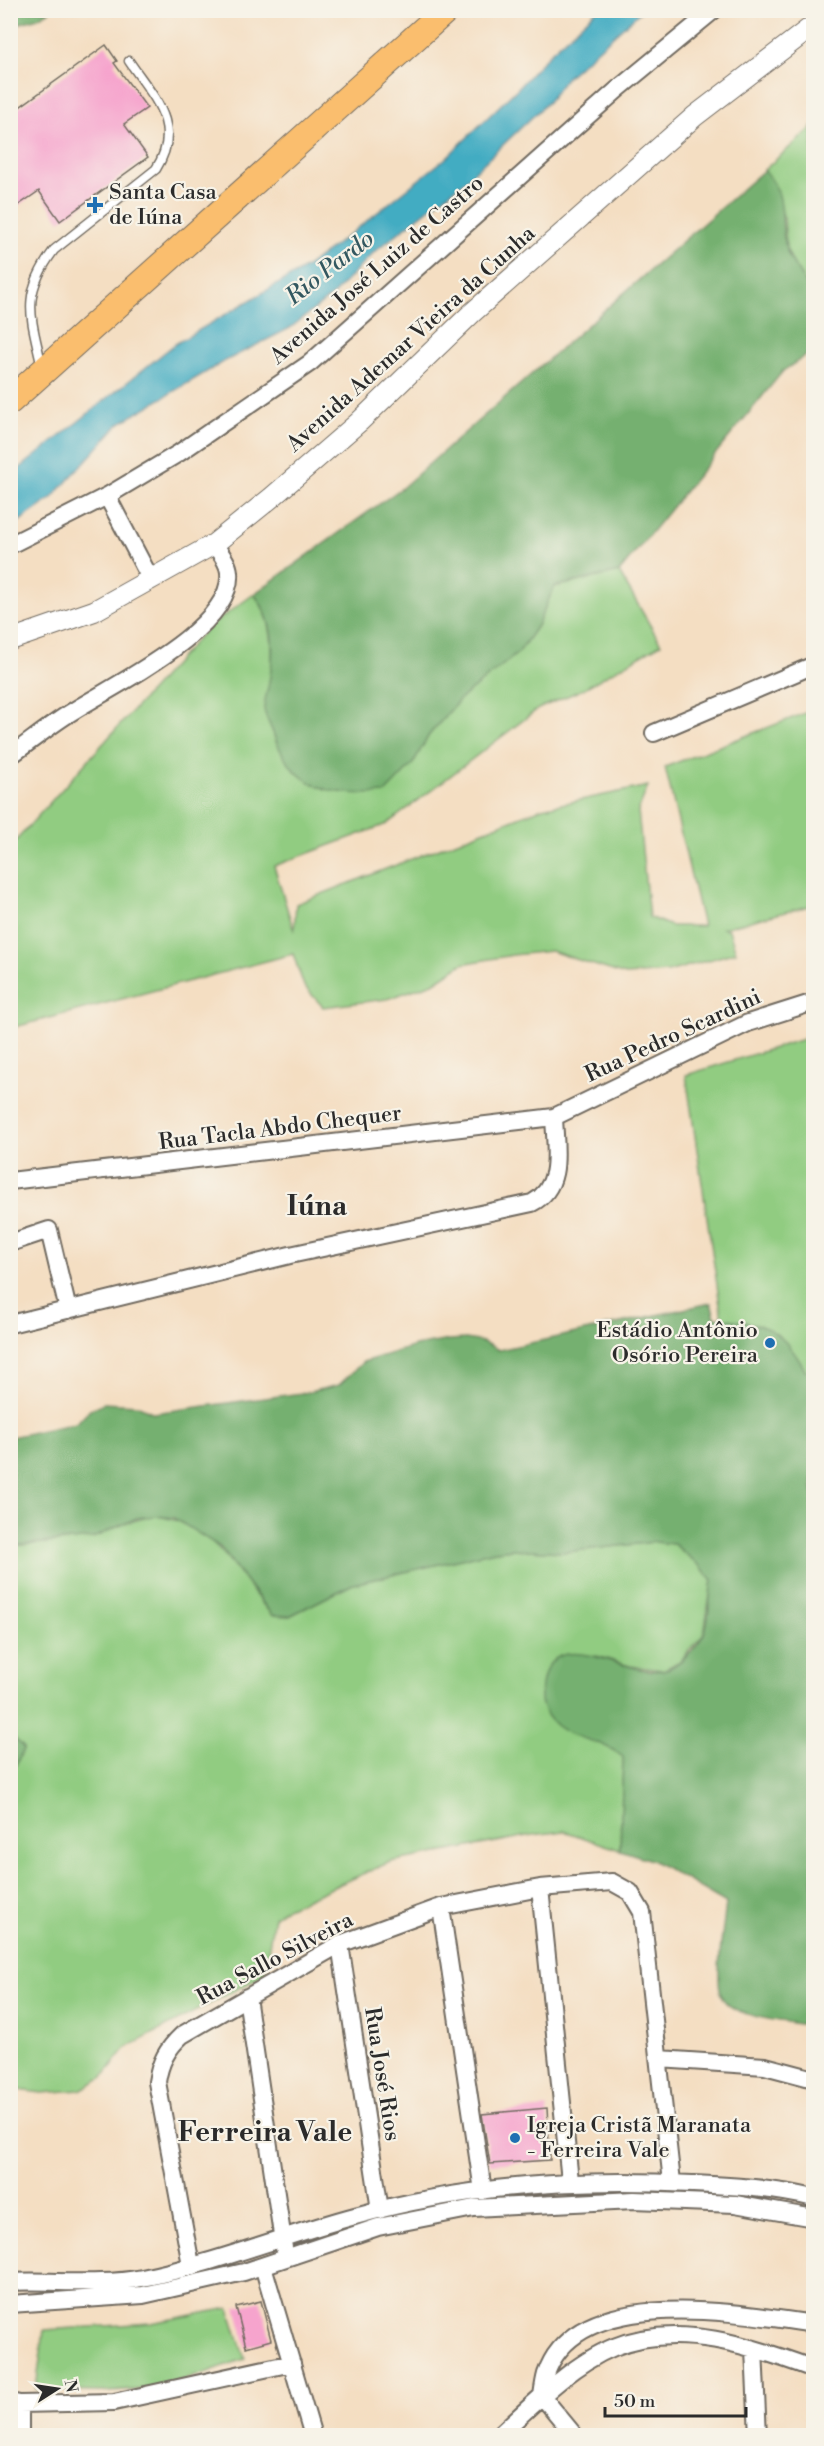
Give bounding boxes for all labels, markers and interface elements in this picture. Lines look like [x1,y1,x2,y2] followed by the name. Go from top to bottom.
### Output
[264,170,489,371] street label: Avenida José Luiz de Castro
[109,179,218,231] place label: Santa Casa de Iúna
[86,196,104,214] marker: Santa Casa de Iúna
[280,220,542,459] street label: Avenida Ademar Vieira da Cunha
[279,224,380,313] water label: Rio Pardo
[581,983,765,1089] street label: Rua Pedro Scardini
[157,1100,403,1156] street label: Rua Tacla Abdo Chequer
[287,1189,348,1224] district label: Iúna
[596,1317,759,1369] place label: Estádio Antônio Osório Pereira
[763,1336,777,1350] marker: Estádio Antônio Osório Pereira
[192,1906,359,2012] street label: Rua Sallo Silveira
[358,2005,406,2143] street label: Rua José Rios
[527,2112,752,2164] place label: Igreja Cristã Maranata - Ferreira Vale
[178,2115,352,2150] district label: Ferreira Vale
[508,2131,522,2145] marker: Igreja Cristã Maranata - Ferreira Vale
[27,2359,87,2419] north arrow
[60,2378,82,2395] text: N
[605,2380,746,2418] scale bar
[614,2390,656,2413] text: 50 m

